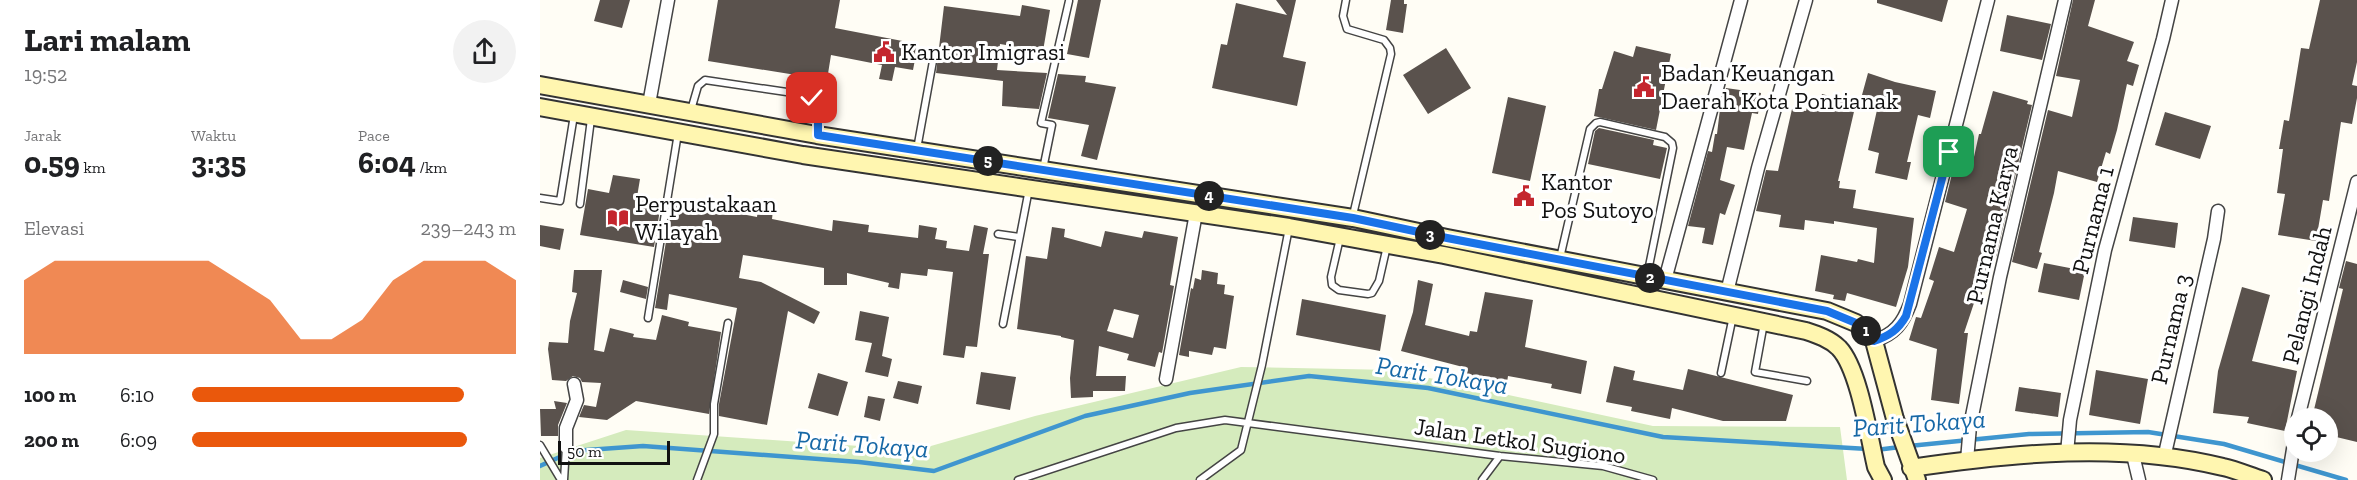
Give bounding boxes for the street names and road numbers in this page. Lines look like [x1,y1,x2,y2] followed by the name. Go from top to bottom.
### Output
[1959,143,2024,307] street label: Purnama Karya
[2065,163,2120,277] street label: Purnama 1
[2275,222,2338,367] street label: Pelangi Indah
[2144,271,2197,387] street label: Purnama 3
[1413,411,1628,470] street label: Jalan Letkol Sugiono

